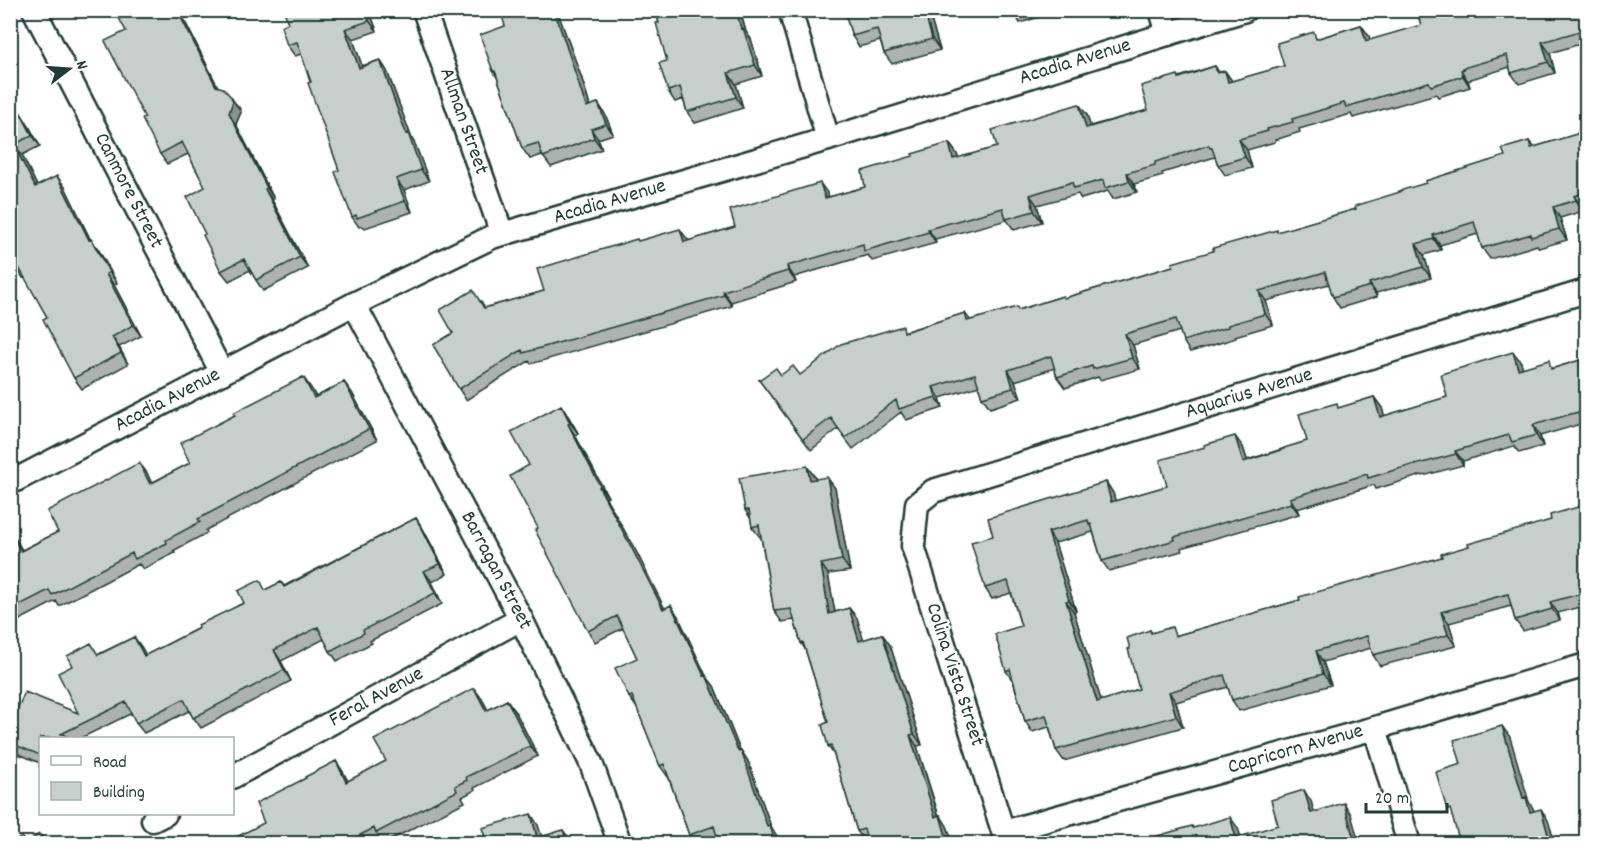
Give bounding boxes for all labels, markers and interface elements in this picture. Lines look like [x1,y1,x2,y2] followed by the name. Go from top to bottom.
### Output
[1016,31,1135,94] street label: Acadia Avenue
[39,39,99,99] north arrow
[69,58,93,73] text: N
[430,64,495,179] street label: Allman Street
[85,128,170,255] street label: Canmore Street
[550,172,670,233] street label: Acadia Avenue
[110,361,226,441] street label: Acadia Avenue
[1182,361,1317,428] street label: Aquarius Avenue
[452,506,539,635] street label: Barragan Street
[917,599,991,751] street label: Colina Vista Street
[324,660,429,736] street label: Feral Avenue
[1225,717,1367,783] street label: Capricorn Avenue
[39,737,234,815] legend
[93,751,127,776] text: Road
[1366,776,1447,814] scale bar
[93,781,145,806] text: Building
[1375,787,1409,812] text: 20 m

